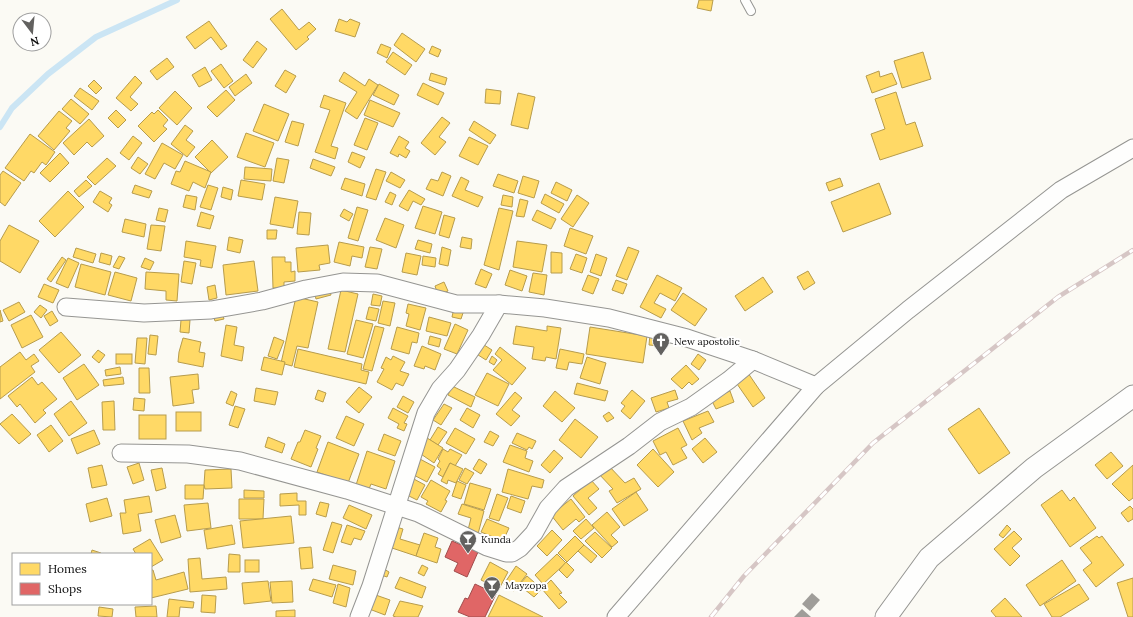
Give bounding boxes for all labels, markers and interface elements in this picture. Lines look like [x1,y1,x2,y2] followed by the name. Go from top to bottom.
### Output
[12,12,52,52] north arrow
[28,34,41,50] text: N
[651,331,671,356] church icon: New apostolic
[674,335,740,348] place label: New apostolic
[458,529,478,554] bar icon: Kunda
[481,533,511,546] place label: Kunda
[12,553,152,605] legend
[48,561,87,576] text: Homes
[482,575,502,600] bar icon: Mayzopa
[505,579,547,592] place label: Mayzopa
[48,581,82,596] text: Shops

